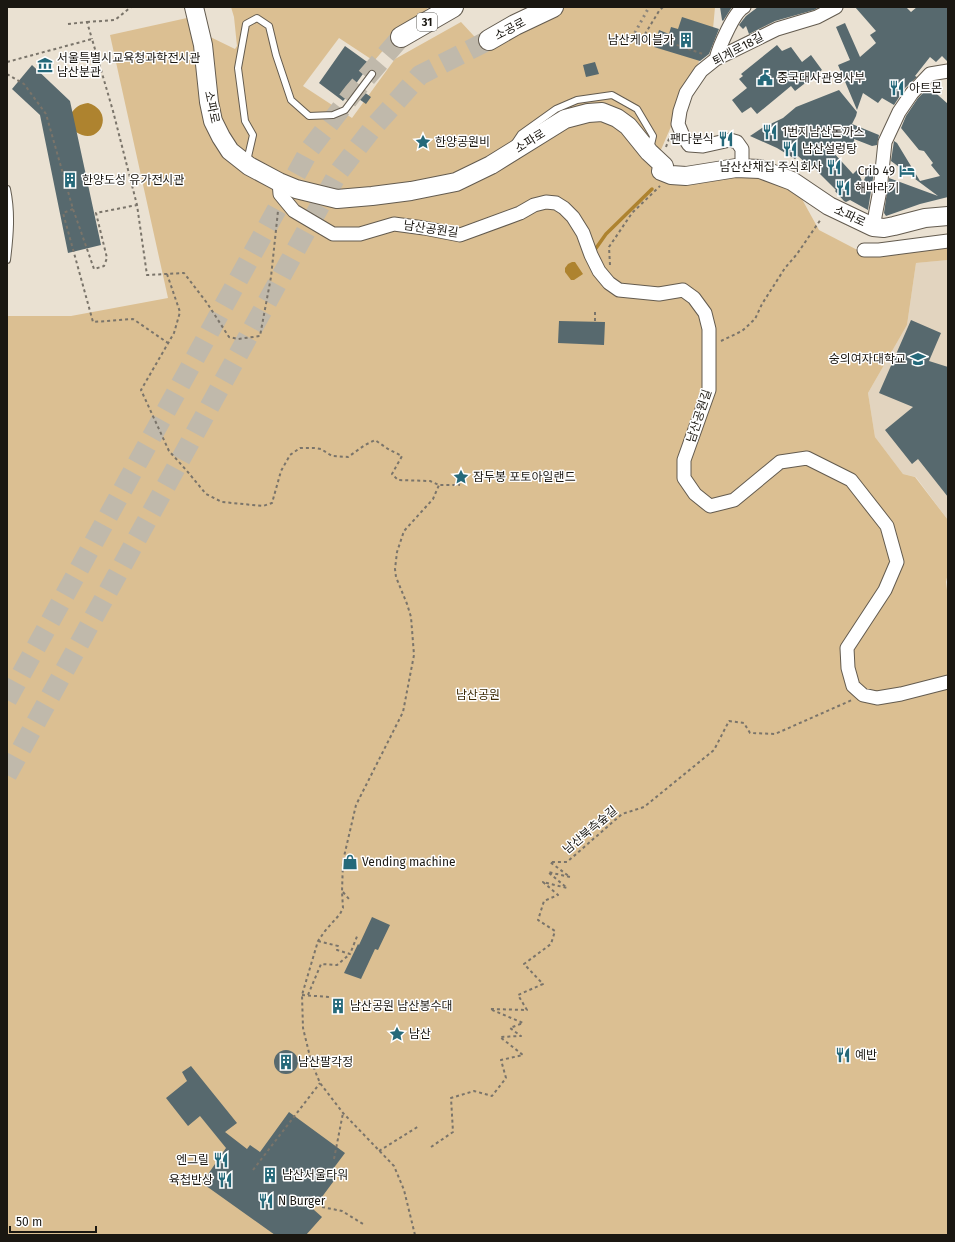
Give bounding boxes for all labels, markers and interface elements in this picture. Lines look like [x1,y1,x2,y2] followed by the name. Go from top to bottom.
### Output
[417,13,437,31] road number: 31
[492,15,528,43] street label: 소공로
[710,30,766,68] street label: 퇴계로18길
[677,31,695,49] building icon: 남산케이블카
[608,33,674,47] place label: 남산케이블카
[57,51,201,79] place label: 서울특별시교육청과학전시관 남산분관
[36,56,54,74] museum icon: 서울특별시교육청과학전시관 남산분관
[756,69,774,87] public building icon: 중국대사관영사부
[777,71,865,85] place label: 중국대사관영사부
[888,79,906,97] restaurant icon: 아트몬
[909,81,942,95] place label: 아트몬
[202,89,222,125] street label: 소파로
[761,123,779,141] restaurant icon: 1번지남산돈까스
[782,125,864,139] place label: 1번지남산돈까스
[512,126,548,156] street label: 소파로
[717,130,735,148] restaurant icon: 팬다분식
[670,132,714,146] place label: 팬다분식
[414,133,432,151] place icon: 한양공원비
[435,135,490,149] place label: 한양공원비
[781,140,799,158] restaurant icon: 남산설렁탕
[802,142,857,156] place label: 남산설렁탕
[825,158,843,176] restaurant icon: 남산산채집 주식회사
[719,160,822,174] place label: 남산산채집 주식회사
[898,162,916,180] hotel icon: Crib 49
[858,164,895,178] place label: Crib 49
[61,171,79,189] building icon: 한양도성 유가전시관
[82,173,185,187] place label: 한양도성 유가전시관
[834,179,852,197] restaurant icon: 해바라기
[855,181,899,195] place label: 해바라기
[832,203,868,229] street label: 소파로
[403,218,459,240] street label: 남산공원길
[909,350,927,368] school or university icon: 숭의여자대학교
[829,352,906,366] place label: 숭의여자대학교
[684,388,714,444] street label: 남산공원길
[452,468,470,486] place icon: 잠두봉 포토아일랜드
[473,470,576,484] place label: 잠두봉 포토아일랜드
[456,688,500,702] park label: 남산공원
[560,803,620,857] street label: 남산북측숲길
[341,853,359,871] shop icon: Vending machine
[362,855,456,869] place label: Vending machine
[329,997,347,1015] building icon: 남산공원 남산봉수대
[350,999,453,1013] place label: 남산공원 남산봉수대
[388,1025,406,1043] place icon: 남산
[409,1027,431,1041] place label: 남산
[834,1046,852,1064] restaurant icon: 예반
[855,1048,877,1062] place label: 예반
[277,1053,295,1071] building icon: 남산팔각정
[298,1055,353,1069] place label: 남산팔각정
[212,1151,230,1169] restaurant icon: 엔그릴
[176,1153,209,1167] place label: 엔그릴
[261,1166,279,1184] building icon: 남산서울타워
[282,1168,348,1182] place label: 남산서울타워
[216,1171,234,1189] restaurant icon: 육첩반상
[169,1173,213,1187] place label: 육첩반상
[257,1192,275,1210] restaurant icon: N Burger
[278,1194,326,1208] place label: N Burger
[10,1208,96,1234] scale bar
[16,1215,42,1229] text: 50 m

